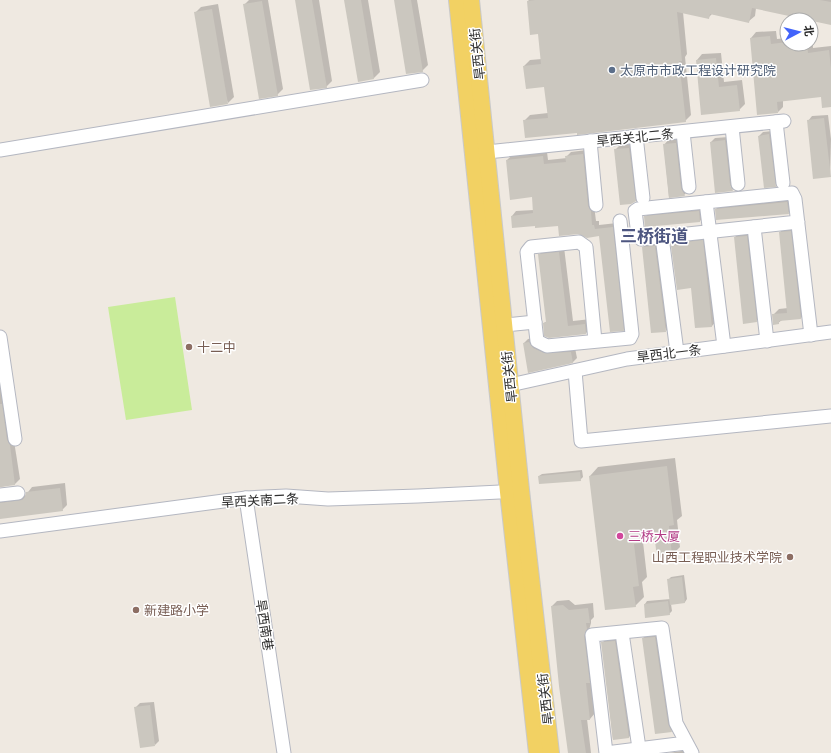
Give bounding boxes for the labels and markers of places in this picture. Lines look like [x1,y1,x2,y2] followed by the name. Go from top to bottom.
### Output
[620,61,776,79] place label: 太原市市政工程设计研究院
[607,65,617,75] marker: 太原市市政工程设计研究院
[197,338,236,356] place label: 十二中
[184,342,194,352] marker: 十二中
[628,527,680,545] place label: 三桥大厦
[615,531,625,541] marker: 三桥大厦
[652,548,782,566] place label: 山西工程职业技术学院
[785,552,795,562] marker: 山西工程职业技术学院
[144,601,209,619] place label: 新建路小学
[131,605,141,615] marker: 新建路小学

